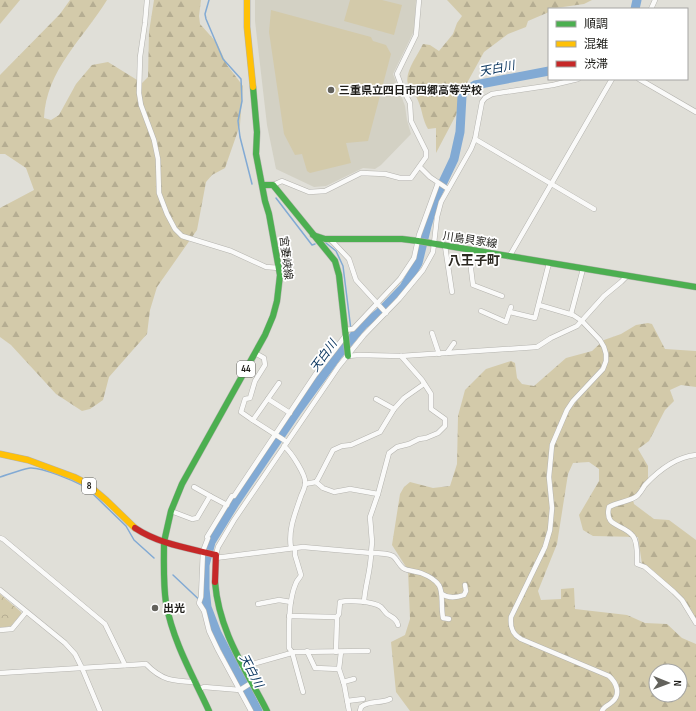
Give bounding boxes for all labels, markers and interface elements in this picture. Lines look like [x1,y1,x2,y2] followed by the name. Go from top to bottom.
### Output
[548,8,688,80] legend
[584,17,608,32] text: 順調
[584,37,608,52] text: 混雑
[584,57,608,72] text: 渋滞
[478,58,518,80] water label: 天白川
[339,84,482,97] place label: 三重県立四日市四郷高等学校
[326,85,336,95] marker: 三重県立四日市四郷高等学校
[442,229,498,251] street label: 川島貝家線
[277,235,295,281] street label: 宮妻峡線
[448,253,500,269] district label: 八王子町
[307,335,342,375] water label: 天白川
[237,361,255,377] road number: 44
[82,478,96,494] road number: 8
[163,602,185,615] place label: 出光
[150,603,160,613] marker: 出光
[236,652,267,692] water label: 天白川
[648,663,688,703] north arrow
[671,680,684,686] text: N

